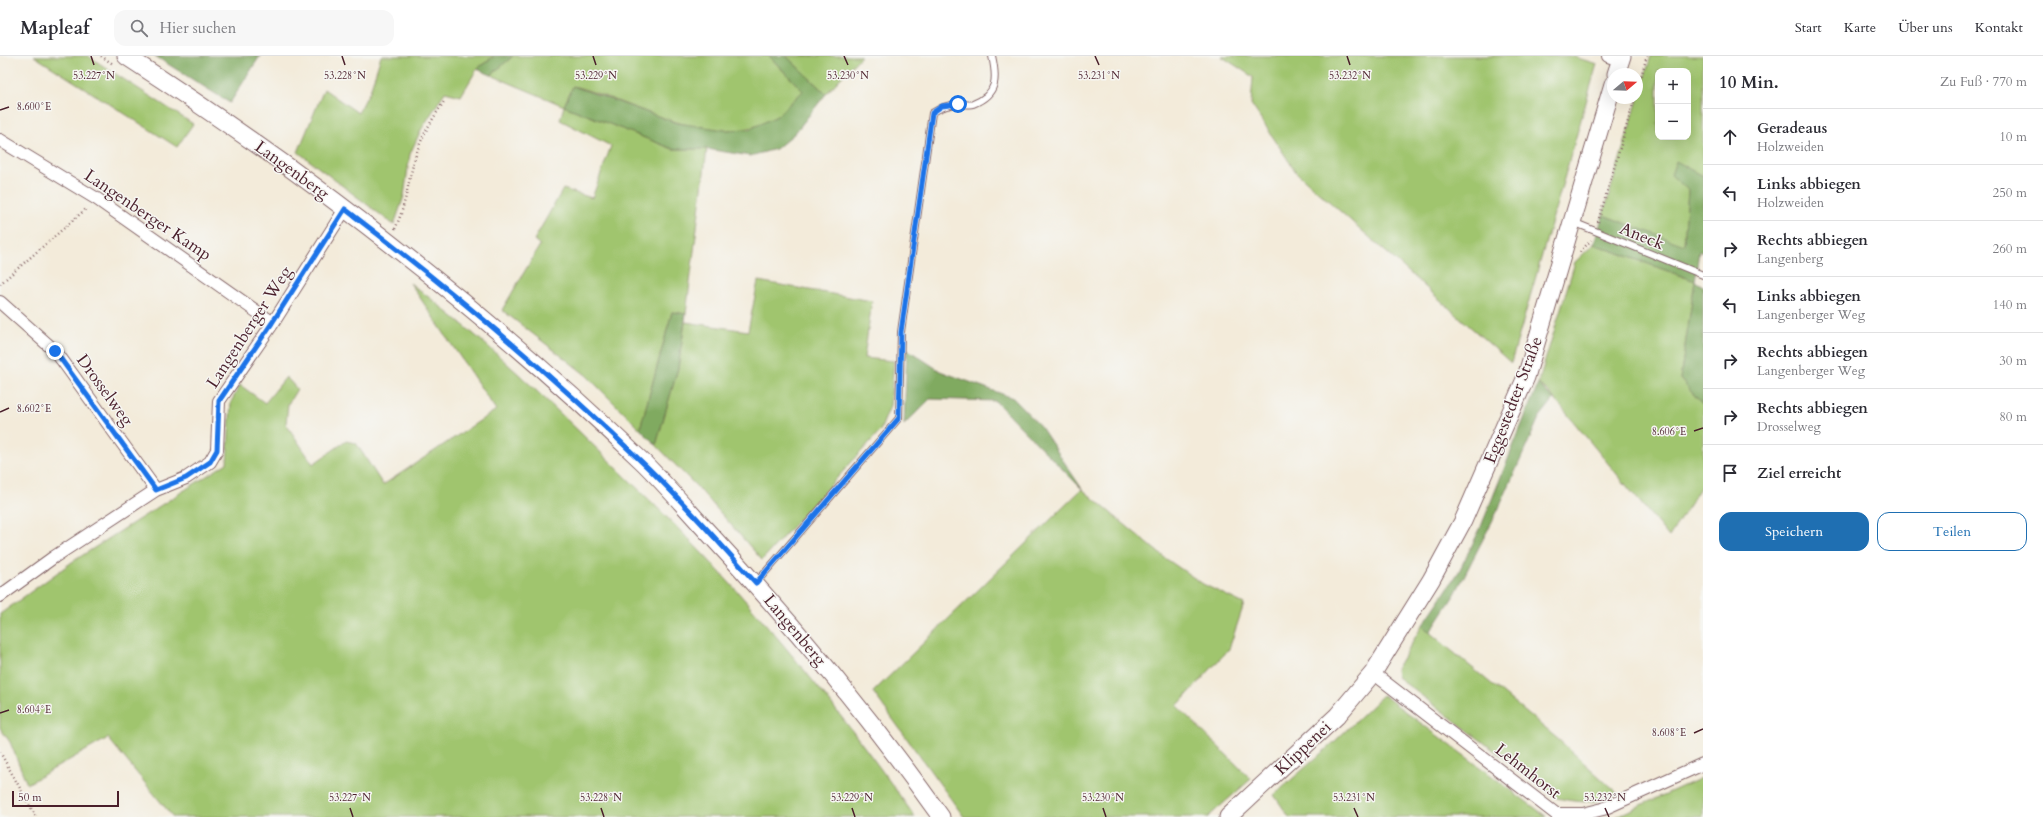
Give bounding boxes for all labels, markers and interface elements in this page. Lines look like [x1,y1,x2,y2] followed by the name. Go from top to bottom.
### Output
[114,10,394,46] search box
[20,15,90,41] text: Mapleaf
[128,17,150,39] icon: search
[160,18,236,38] text: Hier suchen
[1795,18,1822,37] text: Start
[1844,18,1876,37] text: Karte
[1898,18,1953,37] text: Über uns
[1975,18,2023,37] text: Kontakt
[1607,68,1643,104] north arrow
[1655,68,1691,140] map controls
[1655,68,1691,104] button: +
[73,69,115,83] text: 53.227°N
[324,69,366,83] text: 53.228°N
[575,69,617,83] text: 53.229°N
[827,69,869,83] text: 53.230°N
[1078,69,1120,83] text: 53.231°N
[1329,69,1371,83] text: 53.232°N
[1719,71,1779,94] text: 10 Min.
[1940,73,2027,91] text: Zu Fuß · 770 m
[949,95,967,113] route start
[17,100,51,114] text: 8.600°E
[1655,104,1691,140] button: −
[1757,118,1827,138] text: Geradeaus
[1719,126,1741,148] icon: ahead
[1999,128,2027,146] text: 10 m
[250,135,334,205] street label: Langenberg
[1757,138,1824,156] text: Holzweiden
[80,164,216,266] street label: Langenberger Kamp
[1757,174,1861,194] text: Links abbiegen
[1719,182,1741,204] icon: left
[1993,184,2027,202] text: 250 m
[1757,194,1824,212] text: Holzweiden
[1616,217,1669,256] street label: Aneck
[1757,230,1868,250] text: Rechts abbiegen
[1719,238,1741,260] icon: right
[1993,240,2027,258] text: 260 m
[1757,250,1823,268] text: Langenberg
[201,261,297,393] street label: Langenberger Weg
[1757,286,1861,306] text: Links abbiegen
[1719,294,1741,316] icon: left
[1993,296,2027,314] text: 140 m
[1757,306,1865,324] text: Langenberger Weg
[1478,333,1548,467] street label: Eggestedter Straße
[46,342,64,360] route end
[1757,342,1868,362] text: Rechts abbiegen
[71,349,139,431] street label: Drosselweg
[1719,350,1741,372] icon: right
[1999,352,2027,370] text: 30 m
[1757,362,1865,380] text: Langenberger Weg
[1757,398,1868,418] text: Rechts abbiegen
[17,402,51,416] text: 8.602°E
[1719,406,1741,428] icon: right
[1999,408,2027,426] text: 80 m
[1757,418,1821,436] text: Drosselweg
[1652,425,1686,439] text: 8.606°E
[1719,462,1741,484] icon: arrive
[1757,463,1841,483] text: Ziel erreicht
[1719,512,1869,551] button: Speichern
[1877,512,2027,551] button: Teilen
[758,589,832,671] street label: Langenberg
[17,703,51,717] text: 8.604°E
[1270,716,1336,780] street label: Klippenei
[1652,726,1686,740] text: 8.608°E
[1490,738,1566,804] street label: Lehmhorst
[12,789,119,808] scale bar
[18,790,42,805] text: 50 m
[329,791,371,805] text: 53.227°N
[580,791,622,805] text: 53.228°N
[831,791,873,805] text: 53.229°N
[1082,791,1124,805] text: 53.230°N
[1333,791,1375,805] text: 53.231°N
[1584,791,1626,805] text: 53.232°N

